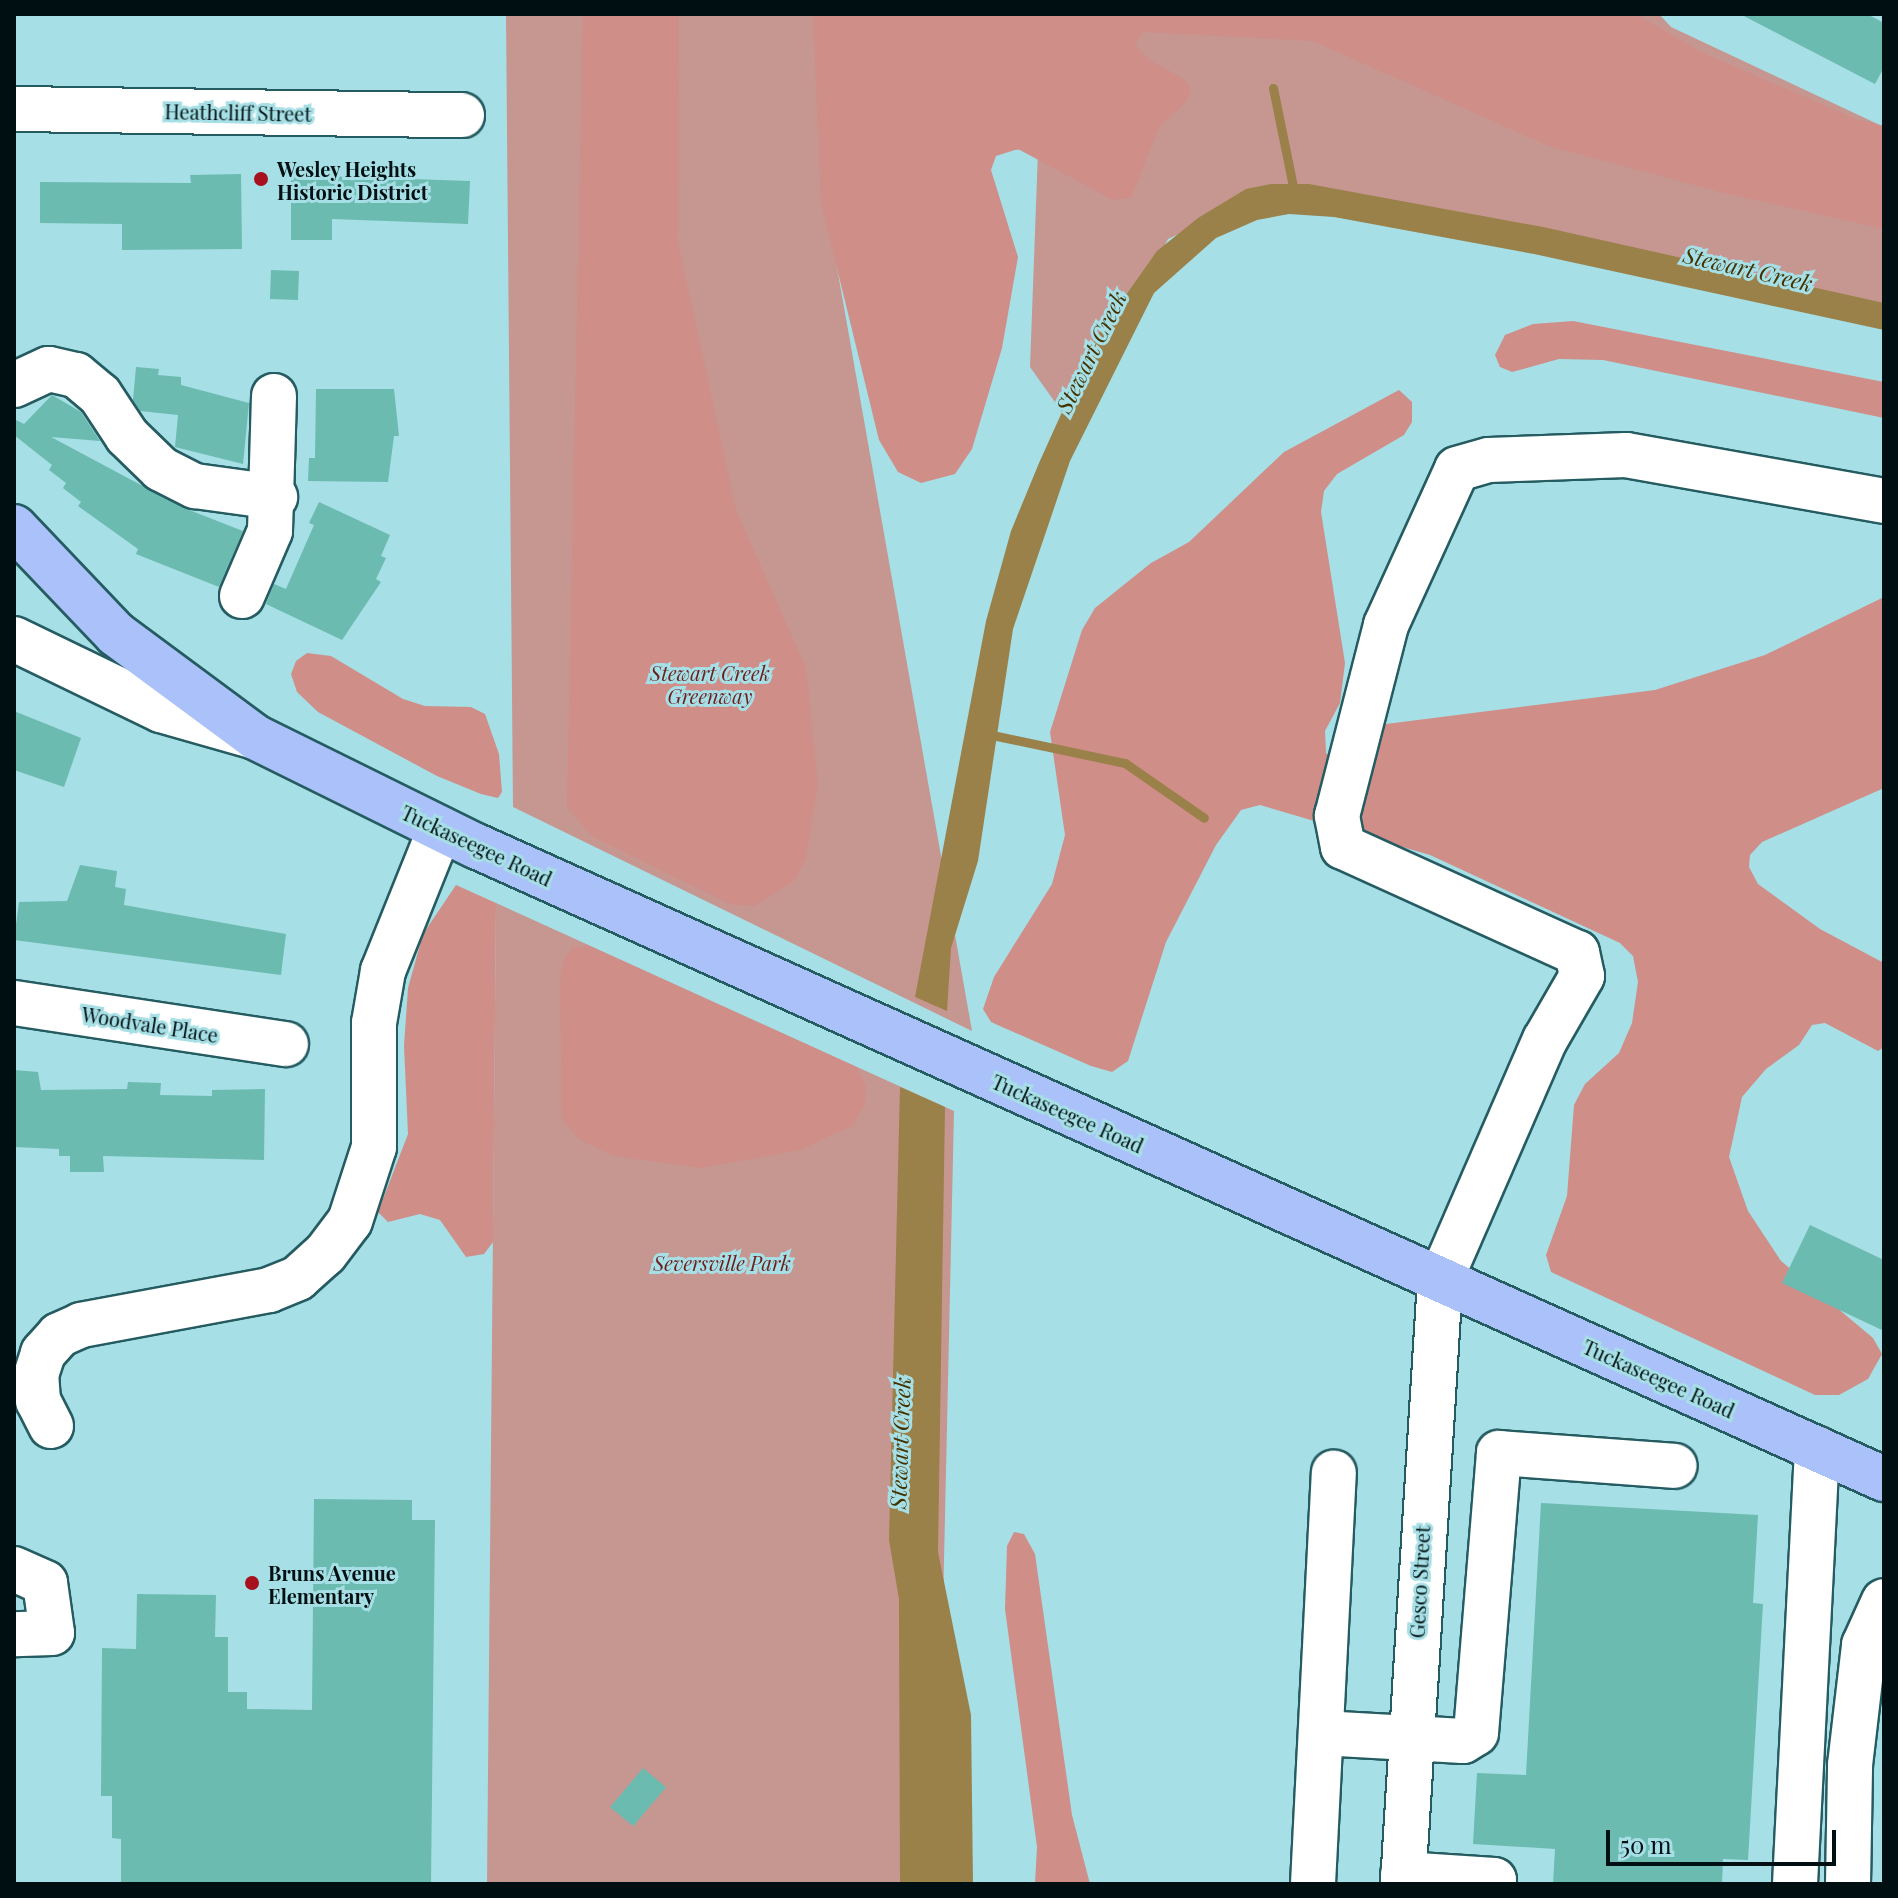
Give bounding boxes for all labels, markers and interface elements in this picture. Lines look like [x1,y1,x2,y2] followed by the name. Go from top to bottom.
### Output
[164,99,312,125] street label: Heathcliff Street
[277,156,428,203] place label: Wesley Heights Historic District
[252,170,270,188] marker: Wesley Heights Historic District
[1681,241,1815,297] water label: Stewart Creek
[1050,287,1132,417] water label: Stewart Creek
[650,660,770,707] park label: Stewart Creek Greenway
[398,800,556,890] street label: Tuckaseegee Road
[80,1001,220,1047] street label: Woodvale Place
[988,1069,1148,1157] street label: Tuckaseegee Road
[653,1250,791,1274] park label: Seversville Park
[1579,1334,1739,1422] street label: Tuckaseegee Road
[885,1377,915,1509] water label: Stewart Creek
[1404,1525,1434,1639] street label: Gesco Street
[268,1560,397,1607] place label: Bruns Avenue Elementary
[243,1574,261,1592] marker: Bruns Avenue Elementary
[1610,1814,1840,1864] scale bar
[1620,1828,1672,1860] text: 50 m

